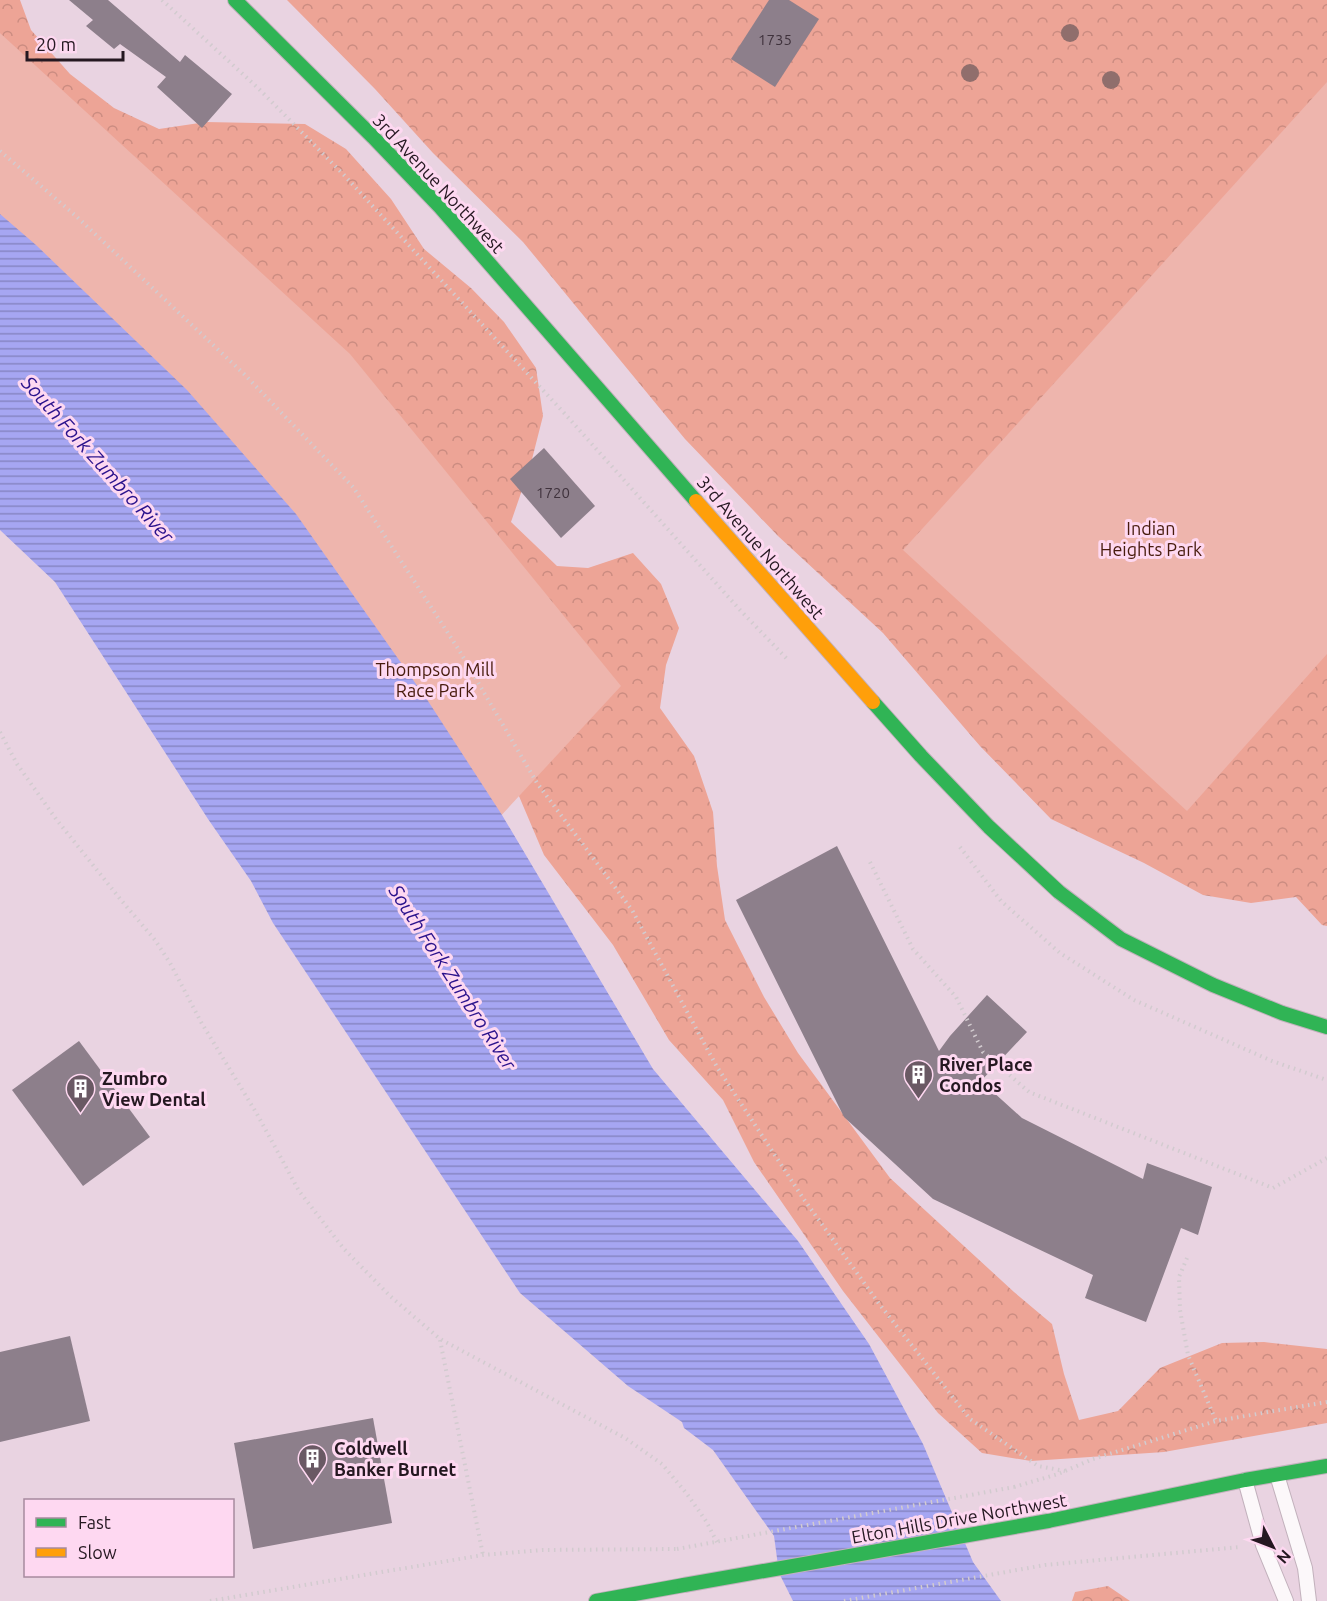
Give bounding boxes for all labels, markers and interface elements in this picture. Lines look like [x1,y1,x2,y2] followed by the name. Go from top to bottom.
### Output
[27,24,123,62] scale bar
[758,31,792,48] house number: 1735
[36,34,76,54] text: 20 m
[369,109,509,257] street label: 3rd Avenue Northwest
[17,370,180,548] water label: South Fork Zumbro River
[694,472,828,622] street label: 3rd Avenue Northwest
[536,484,570,501] house number: 1720
[1100,518,1202,559] park label: Indian Heights Park
[375,659,495,700] park label: Thompson Mill Race Park
[384,879,522,1075] water label: South Fork Zumbro River
[939,1054,1033,1095] place label: River Place Condos
[902,1058,934,1100] building icon: River Place Condos
[102,1068,206,1109] place label: Zumbro View Dental
[65,1072,97,1114] building icon: Zumbro View Dental
[334,1438,457,1479] place label: Coldwell Banker Burnet
[297,1442,329,1484] building icon: Coldwell Banker Burnet
[850,1489,1068,1547] street label: Elton Hills Drive Northwest
[24,1499,234,1577] legend
[78,1512,111,1532] text: Fast
[1243,1517,1303,1577] north arrow
[78,1542,117,1562] text: Slow
[1273,1547,1295,1567] text: N

